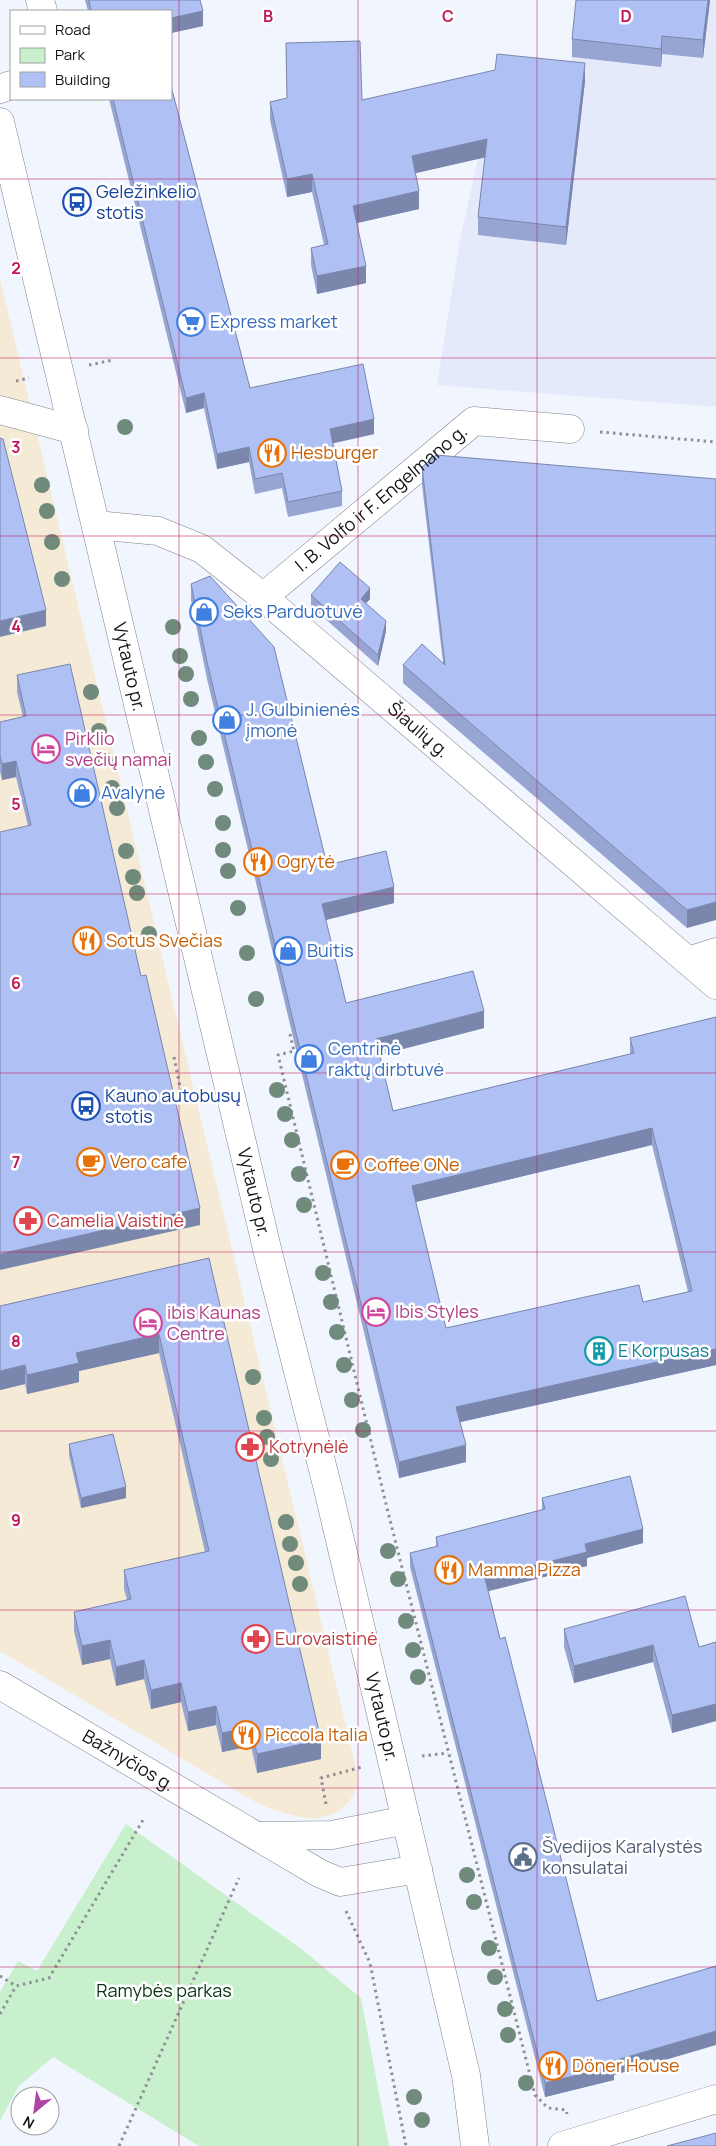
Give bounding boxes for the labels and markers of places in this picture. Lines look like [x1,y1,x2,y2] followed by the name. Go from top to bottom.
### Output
[96,179,197,224] place label: Geležinkelio stotis
[62,187,92,217] bus stop icon: Geležinkelio stotis
[176,307,206,337] supermarket icon: Express market
[210,309,338,333] place label: Express market
[257,438,287,468] restaurant icon: Hesburger
[291,440,379,464] place label: Hesburger
[189,597,219,627] shop icon: Seks Parduotuvė
[223,599,363,623] place label: Seks Parduotuvė
[245,697,360,742] place label: J. Gulbinienės įmonė
[212,705,242,735] shop icon: J. Gulbinienės įmonė
[65,726,172,771] place label: Pirklio svečių namai
[31,734,61,764] hotel icon: Pirklio svečių namai
[67,778,97,808] shop icon: Avalynė
[101,780,165,804] place label: Avalynė
[243,847,273,877] restaurant icon: Ogrytė
[277,849,335,873] place label: Ogrytė
[72,926,102,956] restaurant icon: Sotus Svečias
[106,928,222,952] place label: Sotus Svečias
[273,936,303,966] shop icon: Buitis
[307,938,354,962] place label: Buitis
[328,1036,444,1081] place label: Centrinė raktų dirbtuvė
[294,1044,324,1074] shop icon: Centrinė raktų dirbtuvė
[105,1083,241,1128] place label: Kauno autobusų stotis
[71,1091,101,1121] bus stop icon: Kauno autobusų stotis
[76,1147,106,1177] cafe icon: Vero cafe
[110,1149,187,1173] place label: Vero cafe
[330,1150,360,1180] cafe icon: Coffee ONe
[364,1152,460,1176] place label: Coffee ONe
[13,1206,43,1236] pharmacy icon: Camelia Vaistinė
[47,1208,184,1232] place label: Camelia Vaistinė
[361,1297,391,1327] hotel icon: Ibis Styles
[395,1299,479,1323] place label: Ibis Styles
[167,1300,261,1345] place label: ibis Kaunas Centre
[133,1308,163,1338] hotel icon: ibis Kaunas Centre
[584,1336,614,1366] building icon: E Korpusas
[618,1338,709,1362] place label: E Korpusas
[235,1432,265,1462] pharmacy icon: Kotrynėlė
[269,1434,349,1458] place label: Kotrynėlė
[434,1555,464,1585] restaurant icon: Mamma Pizza
[468,1557,581,1581] place label: Mamma Pizza
[241,1624,271,1654] pharmacy icon: Eurovaistinė
[275,1626,377,1650] place label: Eurovaistinė
[231,1720,261,1750] restaurant icon: Piccola Italia
[265,1722,368,1746] place label: Piccola Italia
[542,1834,703,1879] place label: Švedijos Karalystės konsulatai
[508,1842,538,1872] public building icon: Švedijos Karalystės konsulatai
[538,2051,568,2081] restaurant icon: Döner House
[572,2053,680,2077] place label: Döner House

